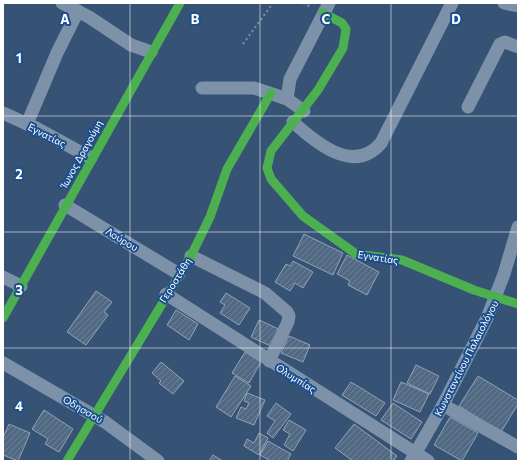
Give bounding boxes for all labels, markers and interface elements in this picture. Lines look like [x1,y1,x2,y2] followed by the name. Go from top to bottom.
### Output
[60,11,70,27] text: A
[191,11,200,27] text: B
[322,11,331,27] text: C
[451,11,461,27] text: D
[16,50,22,66] text: 1
[57,118,105,191] street label: Ίωνος Δραγούμη
[26,120,68,150] street label: Εγνατίας
[15,166,23,182] text: 2
[104,225,141,254] street label: Λούρου
[357,248,399,266] street label: Εγνατίας
[157,255,193,305] street label: Γεροστάθη
[15,282,23,298] text: 3
[432,298,501,418] street label: Κωνσταντίνου Παλαιολόγου
[274,361,318,395] street label: Ολυμπίας
[61,393,105,425] street label: Οδησσού
[15,398,23,414] text: 4

